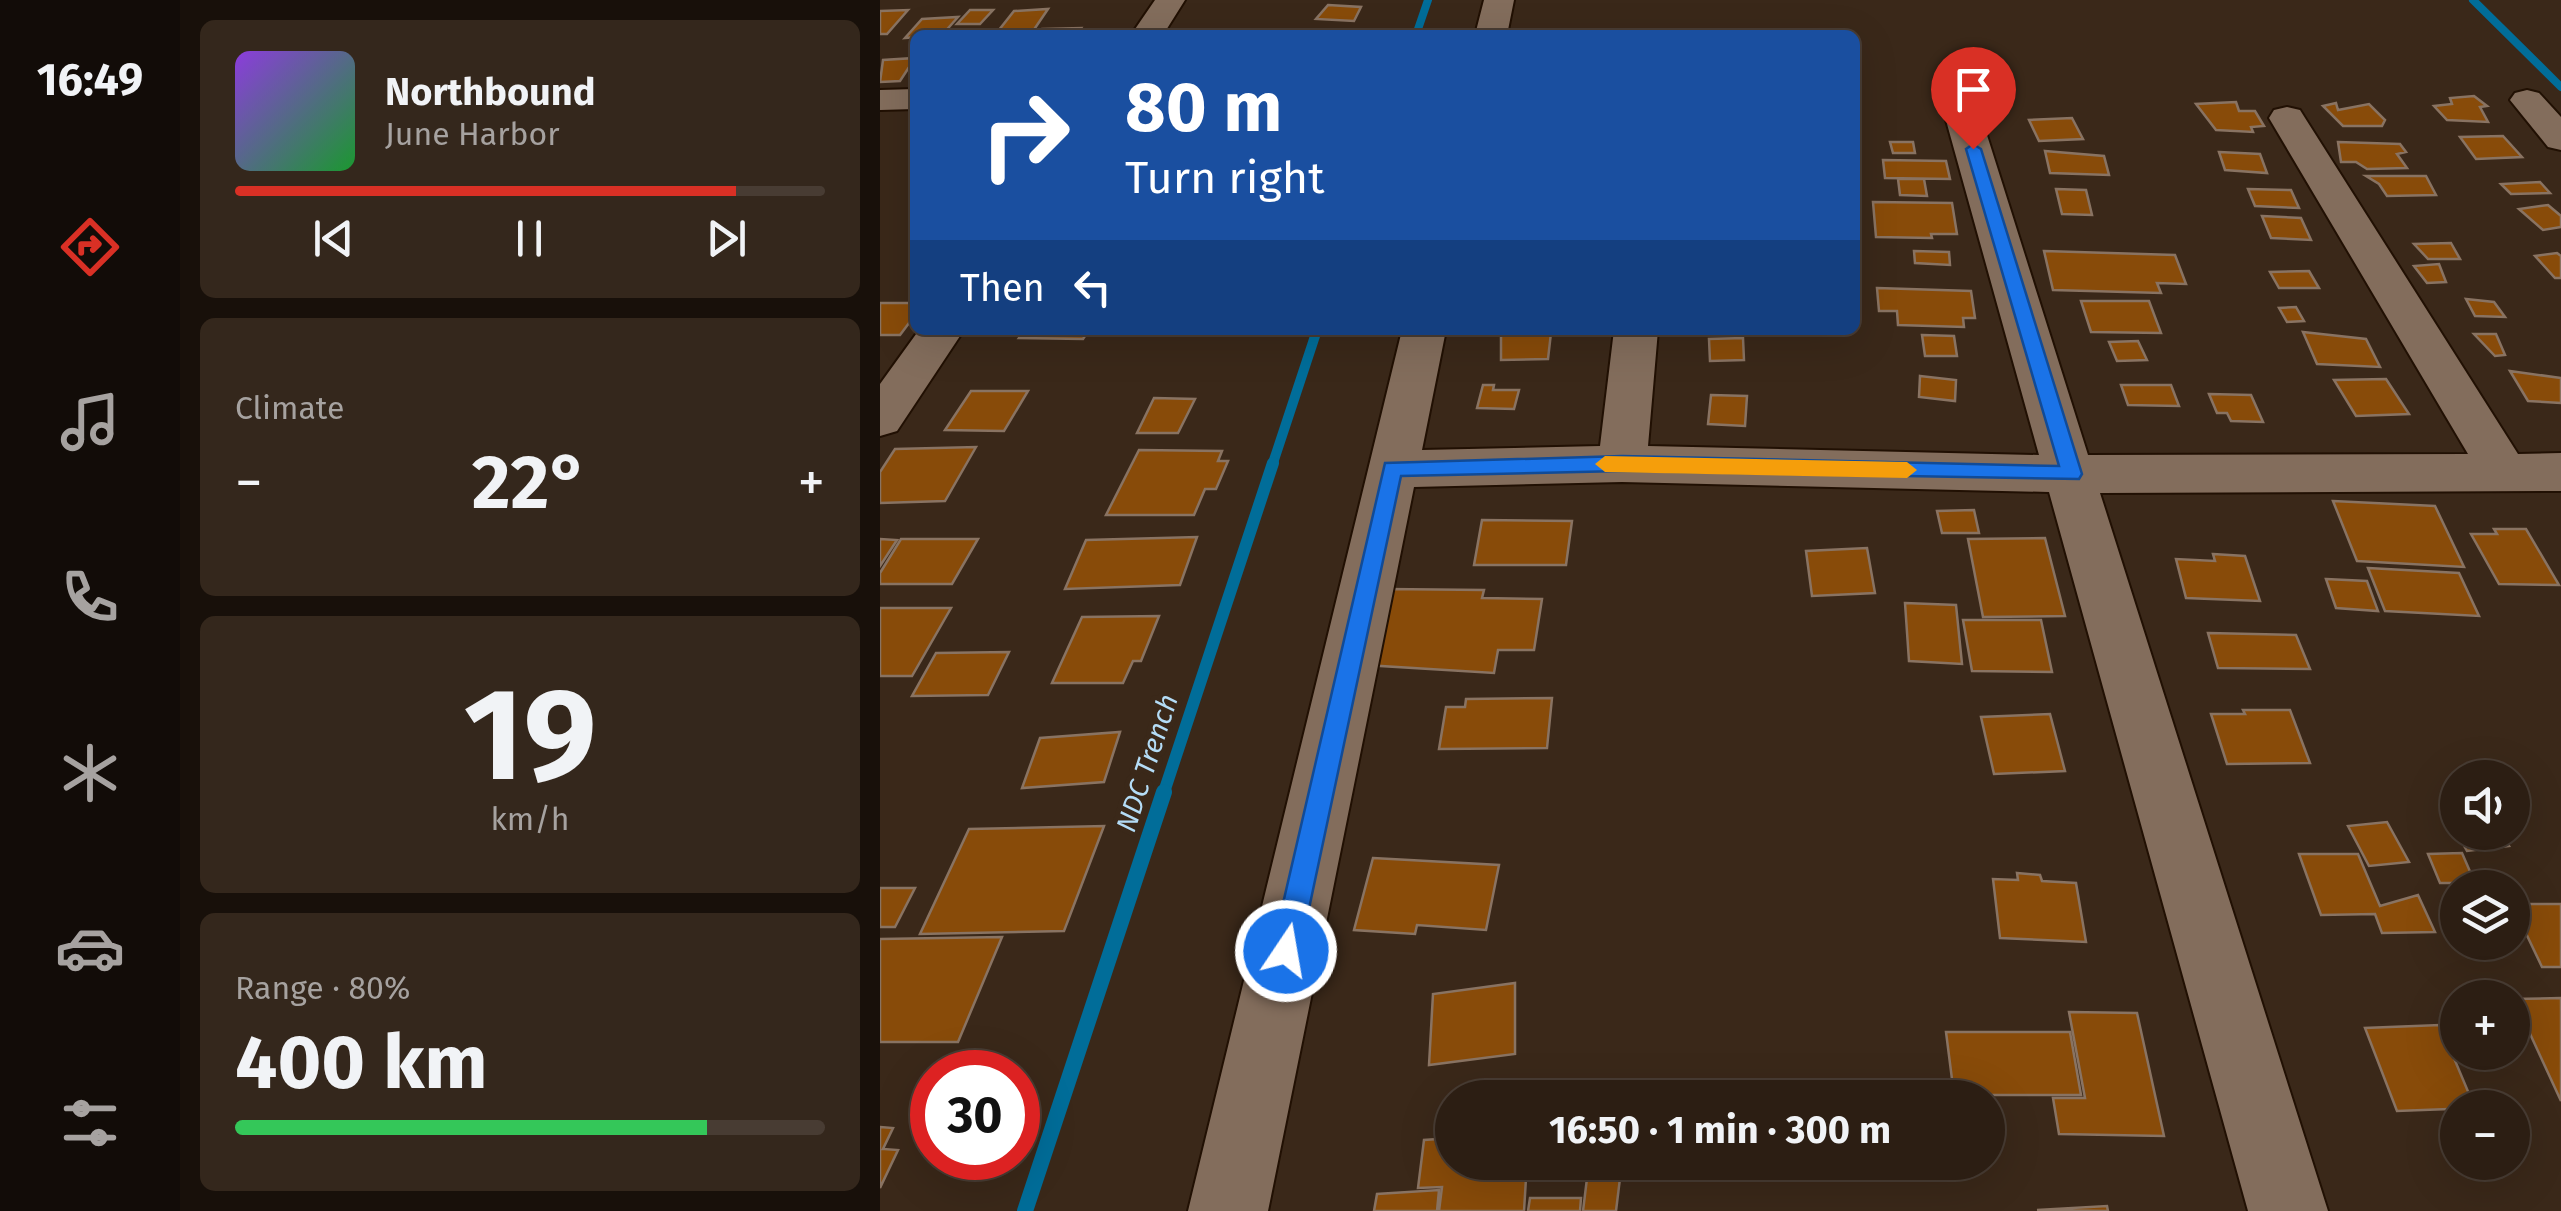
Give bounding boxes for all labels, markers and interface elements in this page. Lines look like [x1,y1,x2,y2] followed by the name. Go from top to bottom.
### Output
[1931,47,2016,150] pin
[37,53,143,107] text: 16:49
[1946,62,2001,117] icon: arrive
[1125,66,1282,150] text: 80 m
[385,69,596,115] text: Northbound
[960,70,1090,200] icon: right
[385,115,560,153] text: June Harbor
[1125,151,1324,205] text: Turn right
[306,211,361,266] icon: previous
[502,211,557,266] icon: pause
[699,211,754,266] icon: next
[55,212,125,282] icon: directions
[1065,260,1120,315] icon: left
[960,265,1045,311] text: Then
[55,387,125,457] icon: music
[235,389,344,427] text: Climate
[472,438,588,528] text: 22°
[235,450,263,516] text: −
[798,450,825,516] text: +
[55,562,125,632] icon: phone
[463,657,597,813] text: 19
[1109,690,1185,836] water label: NDC Trench
[55,738,125,808] icon: climate
[2440,760,2530,1180] map controls
[2440,760,2530,850] button: sound
[490,800,570,838] text: km/h
[2440,870,2530,960] button: layers
[1234,899,1338,1003] position arrow
[55,913,125,983] icon: car
[235,969,410,1007] text: Range · 80%
[2440,980,2530,1070] button: +
[235,1018,488,1108] text: 400 km
[910,1050,1040,1180] speed limit sign: 30
[55,1088,125,1158] icon: filters
[2440,1090,2530,1180] button: −
[1549,1107,1891,1153] text: 16:50 · 1 min · 300 m

